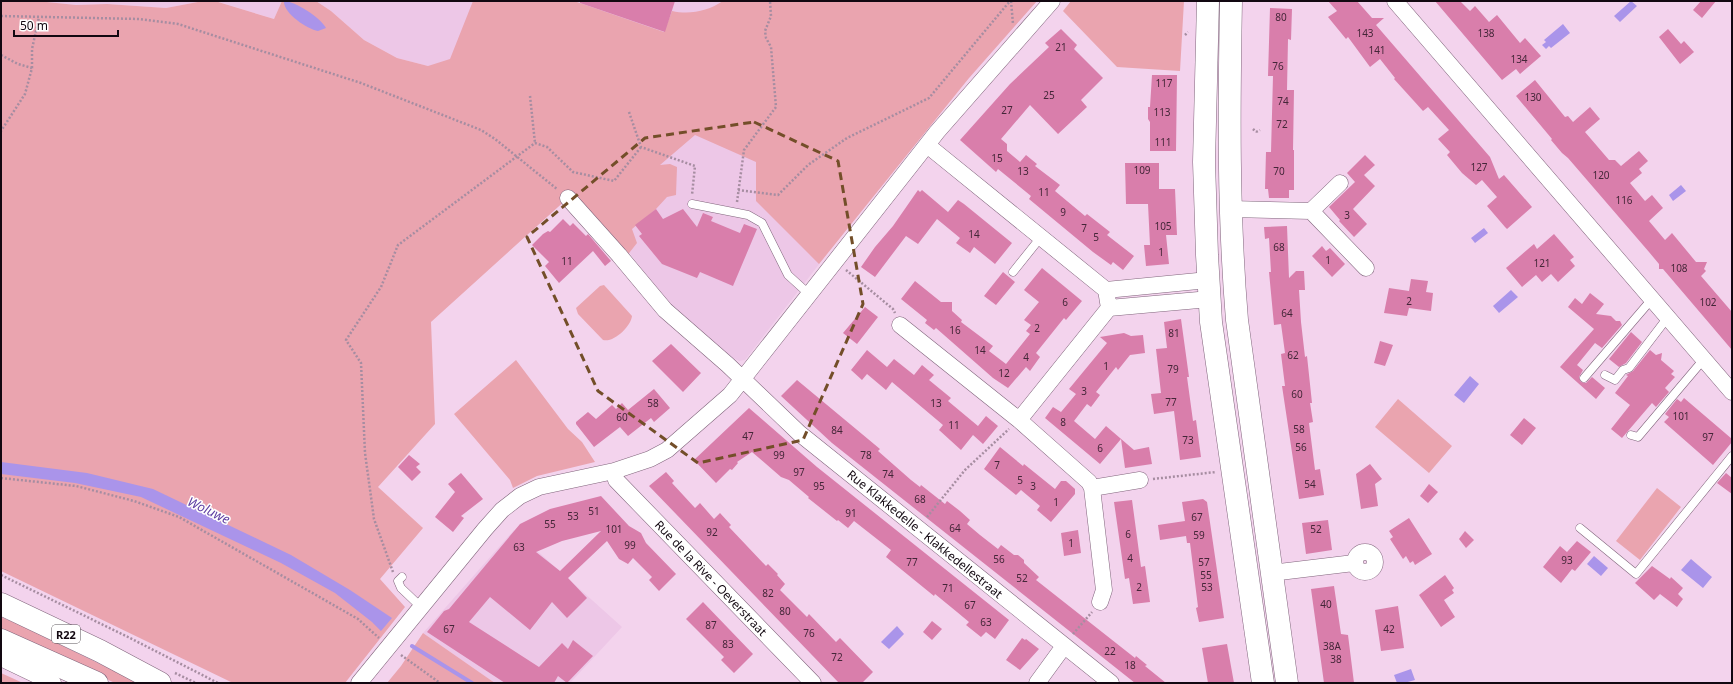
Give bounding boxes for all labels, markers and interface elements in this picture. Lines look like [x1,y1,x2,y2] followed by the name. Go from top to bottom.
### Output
[1275,10,1287,24] house number: 80
[14,12,118,38] scale bar
[20,17,48,34] text: 50 m
[1356,26,1374,40] house number: 143
[1477,26,1495,40] house number: 138
[1055,40,1067,54] house number: 21
[1368,43,1386,57] house number: 141
[1510,52,1528,66] house number: 134
[1272,59,1284,73] house number: 76
[1155,76,1173,90] house number: 117
[1043,88,1055,102] house number: 25
[1524,90,1542,104] house number: 130
[1277,94,1289,108] house number: 74
[1001,103,1013,117] house number: 27
[1153,105,1171,119] house number: 113
[1276,117,1288,131] house number: 72
[1154,135,1172,149] house number: 111
[991,151,1003,165] house number: 15
[1470,160,1488,174] house number: 127
[1133,163,1151,177] house number: 109
[1017,164,1029,178] house number: 13
[1273,164,1285,178] house number: 70
[1592,168,1610,182] house number: 120
[1038,185,1050,199] house number: 11
[1615,193,1633,207] house number: 116
[1060,205,1066,219] house number: 9
[1344,208,1350,222] house number: 3
[1154,219,1172,233] house number: 105
[1081,221,1087,235] house number: 7
[968,227,980,241] house number: 14
[1093,230,1099,244] house number: 5
[1273,240,1285,254] house number: 68
[1158,245,1164,259] house number: 1
[1325,253,1331,267] house number: 1
[561,254,573,268] house number: 11
[1533,256,1551,270] house number: 121
[1670,261,1688,275] house number: 108
[1406,294,1412,308] house number: 2
[1062,295,1068,309] house number: 6
[1699,295,1717,309] house number: 102
[1281,306,1293,320] house number: 64
[1034,321,1040,335] house number: 2
[949,323,961,337] house number: 16
[1168,326,1180,340] house number: 81
[974,343,986,357] house number: 14
[1287,348,1299,362] house number: 62
[1023,350,1029,364] house number: 4
[1103,359,1109,373] house number: 1
[1167,362,1179,376] house number: 79
[998,366,1010,380] house number: 12
[1081,384,1087,398] house number: 3
[1291,387,1303,401] house number: 60
[1165,395,1177,409] house number: 77
[647,396,659,410] house number: 58
[930,396,942,410] house number: 13
[1672,409,1690,423] house number: 101
[616,410,628,424] house number: 60
[1060,415,1066,429] house number: 8
[948,418,960,432] house number: 11
[1293,422,1305,436] house number: 58
[831,423,843,437] house number: 84
[742,429,754,443] house number: 47
[1702,430,1714,444] house number: 97
[1182,433,1194,447] house number: 73
[1295,440,1307,454] house number: 56
[1097,441,1103,455] house number: 6
[773,448,785,462] house number: 99
[860,448,872,462] house number: 78
[994,458,1000,472] house number: 7
[793,465,805,479] house number: 97
[844,466,1007,602] street label: Rue Klakkedelle - Klakkedellestraat
[882,467,894,481] house number: 74
[1017,473,1023,487] house number: 5
[1304,477,1316,491] house number: 54
[813,479,825,493] house number: 95
[1030,479,1036,493] house number: 3
[185,492,234,528] water label: Woluwe
[914,492,926,506] house number: 68
[1053,495,1059,509] house number: 1
[588,504,600,518] house number: 51
[845,506,857,520] house number: 91
[567,509,579,523] house number: 53
[1191,510,1203,524] house number: 67
[651,516,771,640] street label: Rue de la Rive - Oeverstraat
[544,517,556,531] house number: 55
[949,521,961,535] house number: 64
[605,522,623,536] house number: 101
[1310,522,1322,536] house number: 52
[706,525,718,539] house number: 92
[1125,527,1131,541] house number: 6
[1193,528,1205,542] house number: 59
[1068,536,1074,550] house number: 1
[624,538,636,552] house number: 99
[513,540,525,554] house number: 63
[1127,551,1133,565] house number: 4
[993,552,1005,566] house number: 56
[1561,553,1573,567] house number: 93
[906,555,918,569] house number: 77
[1198,555,1210,569] house number: 57
[1200,568,1212,582] house number: 55
[1016,571,1028,585] house number: 52
[1136,580,1142,594] house number: 2
[1201,580,1213,594] house number: 53
[942,581,954,595] house number: 71
[762,586,774,600] house number: 82
[1320,597,1332,611] house number: 40
[964,598,976,612] house number: 67
[779,604,791,618] house number: 80
[980,615,992,629] house number: 63
[705,618,717,632] house number: 87
[443,622,455,636] house number: 67
[1383,622,1395,636] house number: 42
[52,625,80,643] road number: R22
[803,626,815,640] house number: 76
[722,637,734,651] house number: 83
[1323,639,1342,653] house number: 38A
[1104,644,1116,658] house number: 22
[831,650,843,664] house number: 72
[1330,652,1342,666] house number: 38
[1124,658,1136,672] house number: 18

